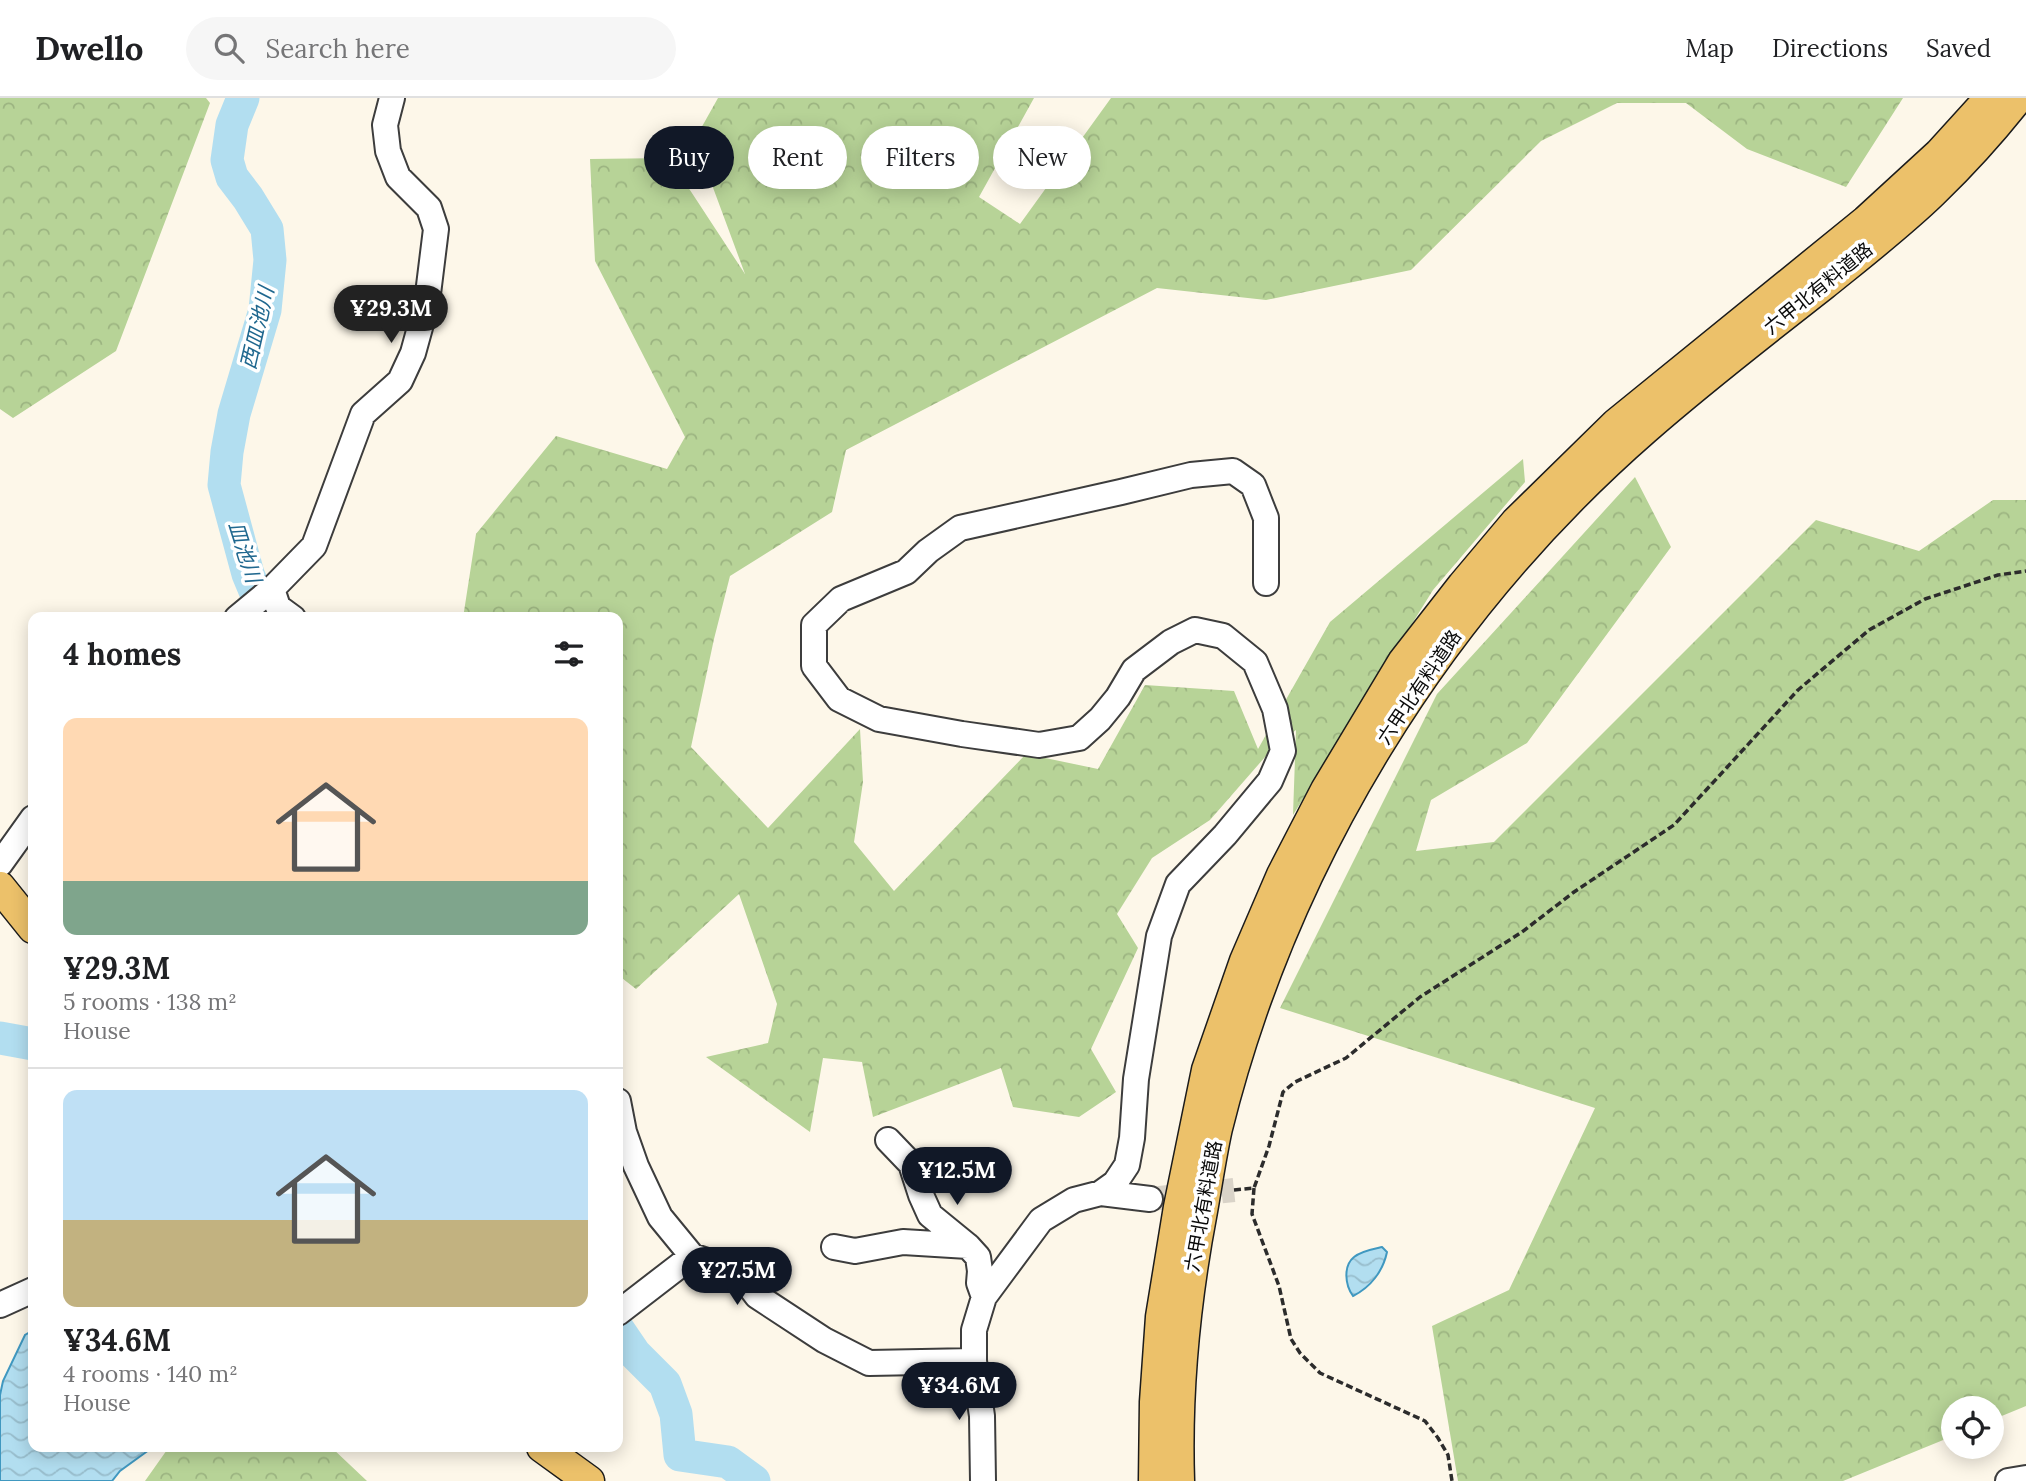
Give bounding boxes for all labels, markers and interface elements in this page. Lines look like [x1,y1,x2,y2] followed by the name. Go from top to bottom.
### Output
[186,17,676,80] search box
[35,27,144,69] text: Dwello
[210,29,248,67] icon: search
[266,32,410,65] text: Search here
[1685,33,1734,64] text: Map
[1772,33,1888,64] text: Directions
[1926,33,1991,64] text: Saved
[644,126,734,189] chip: Buy
[748,126,847,189] chip: Rent
[861,126,979,189] chip: Filters
[993,126,1091,189] chip: New
[1759,237,1877,339] street label: 六甲北有料道路
[234,282,280,372] water label: 西皿池川
[334,286,448,345] pin: ¥29.3M
[350,293,432,322] text: ¥29.3M
[222,518,268,588] water label: 皿池川
[1372,625,1466,749] street label: 六甲北有料道路
[63,635,181,673] text: 4 homes
[550,635,588,673] icon: filters
[263,764,389,890] icon: home
[63,949,170,987] text: ¥29.3M
[63,987,237,1016] text: 5 rooms · 138 m²
[63,1016,131,1045] text: House
[263,1136,389,1262] icon: home
[1180,1138,1226,1274] street label: 六甲北有料道路
[900,1148,1014,1207] pin: ¥12.5M
[918,1155,996,1184] text: ¥12.5M
[680,1248,794,1307] pin: ¥27.5M
[698,1255,776,1284] text: ¥27.5M
[63,1321,171,1359] text: ¥34.6M
[63,1359,238,1388] text: 4 rooms · 140 m²
[902,1362,1016,1422] pin: ¥34.6M
[917,1370,1001,1399] text: ¥34.6M
[63,1388,131,1417] text: House
[1941,1396,2004,1459] map controls
[1941,1396,2004,1459] button: locate

